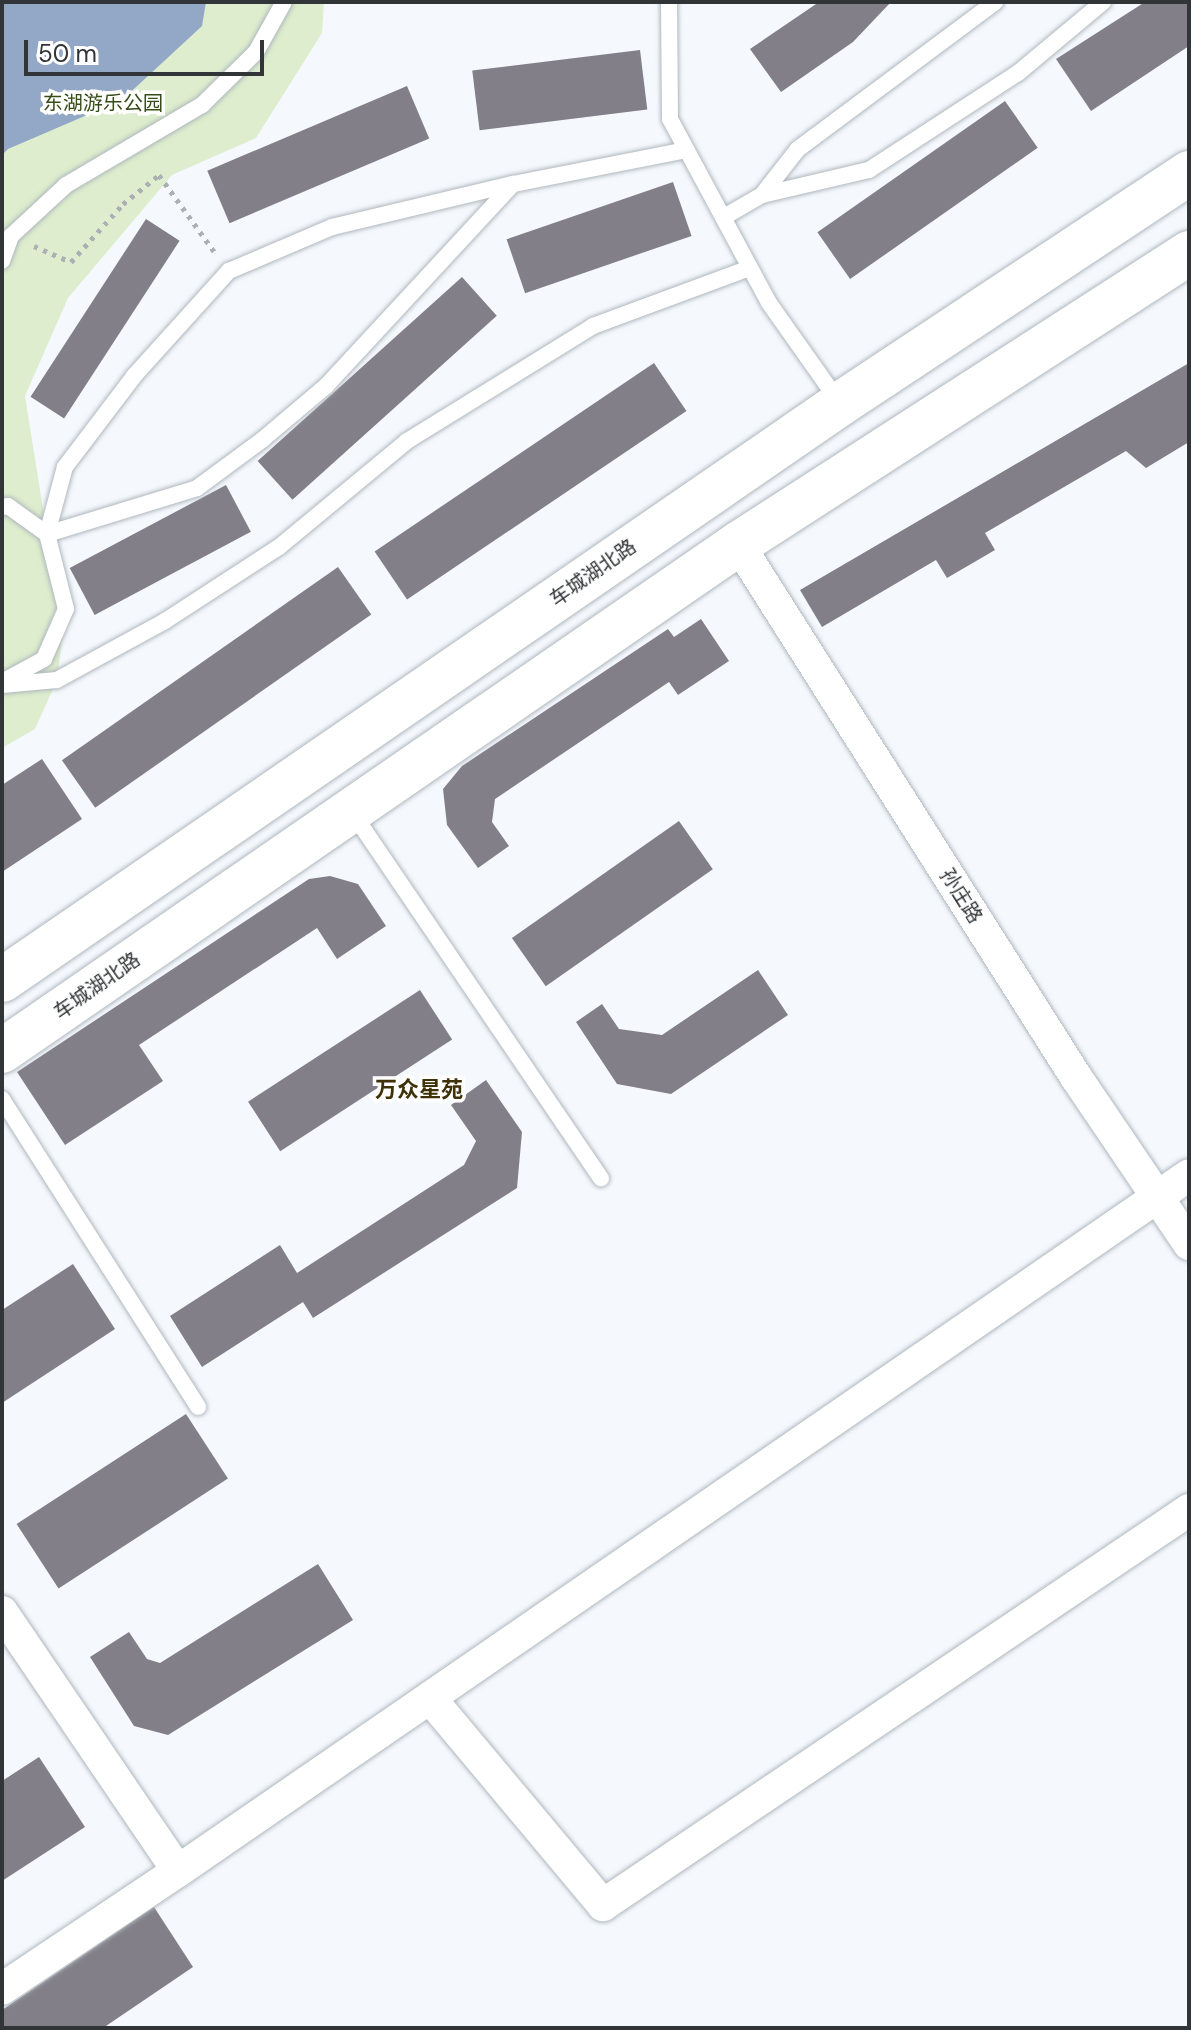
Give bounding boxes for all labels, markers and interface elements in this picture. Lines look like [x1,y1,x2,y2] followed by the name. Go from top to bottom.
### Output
[28,24,268,74] scale bar
[38,38,97,69] text: 50 m
[43,91,163,115] park label: 东湖游乐公园
[545,534,641,612] street label: 车城湖北路
[935,864,987,928] street label: 孙庄路
[49,947,145,1025] street label: 车城湖北路
[375,1077,463,1103] district label: 万众星苑

